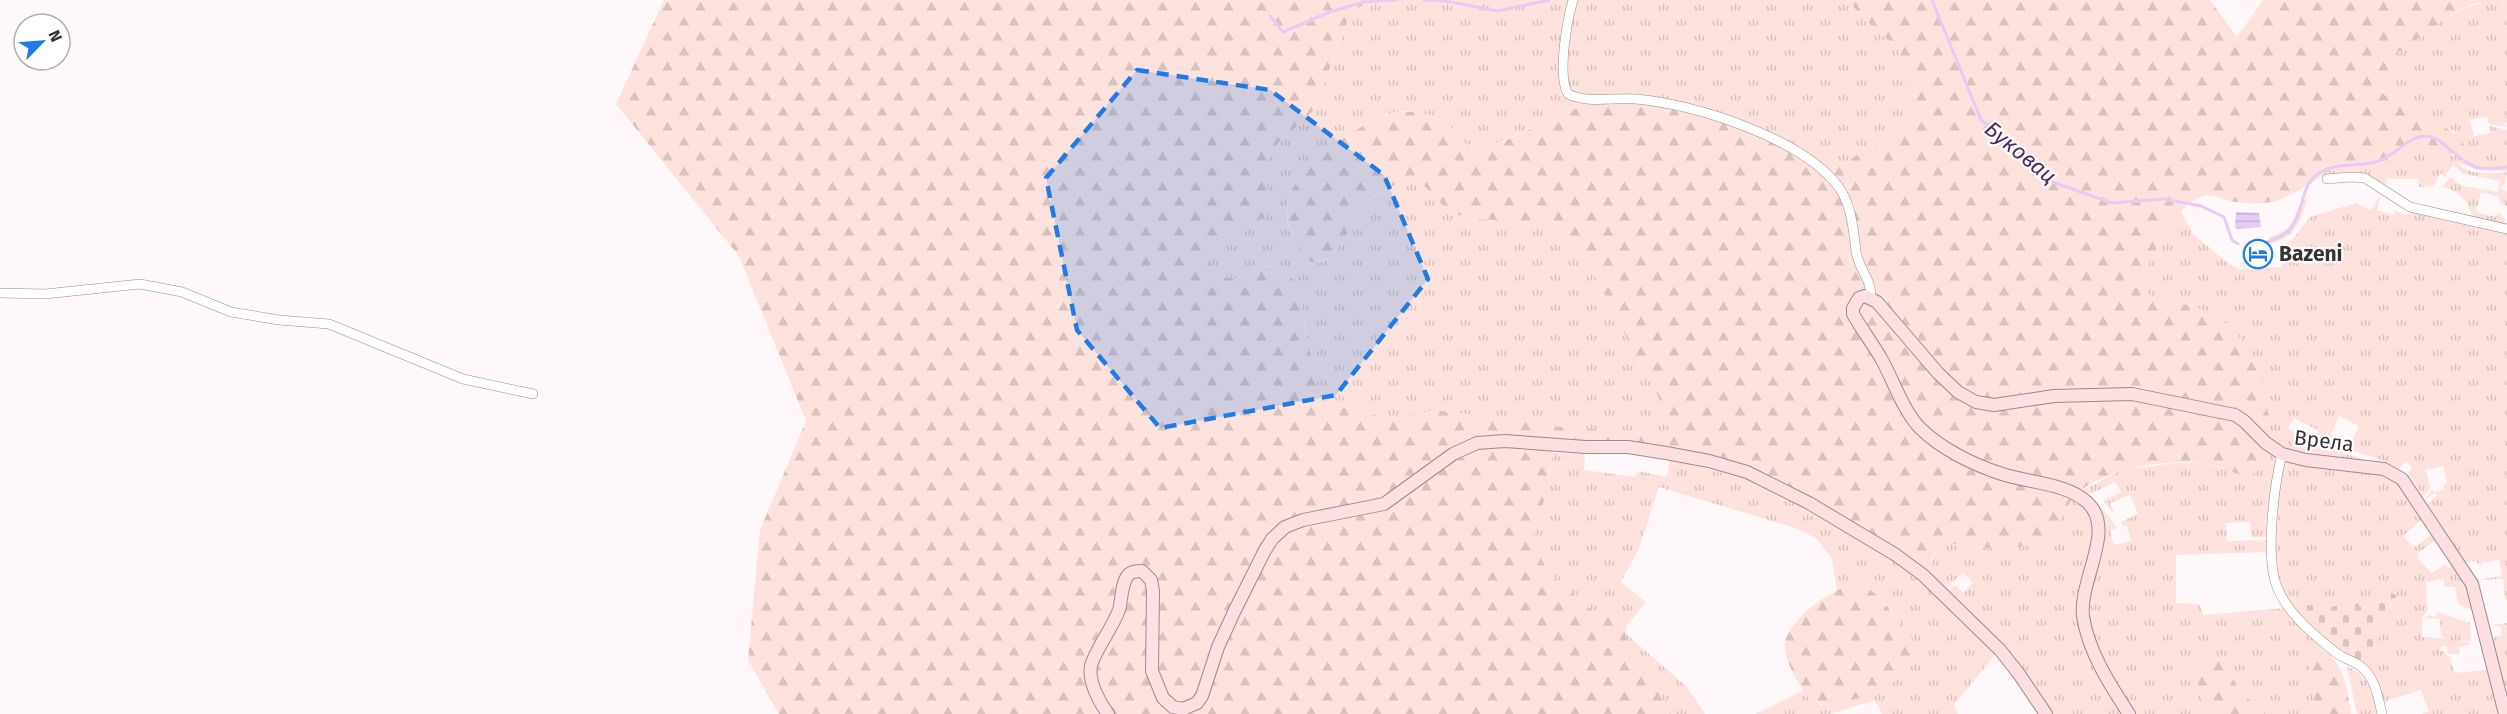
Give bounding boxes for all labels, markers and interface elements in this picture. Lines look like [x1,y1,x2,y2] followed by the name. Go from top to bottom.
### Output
[12,12,72,72] north arrow
[44,27,66,45] text: N
[1979,115,2062,189] water label: Буковац
[2242,238,2274,270] hotel icon: Bazeni
[2279,241,2343,267] place label: Bazeni
[2293,424,2355,458] street label: Врела

